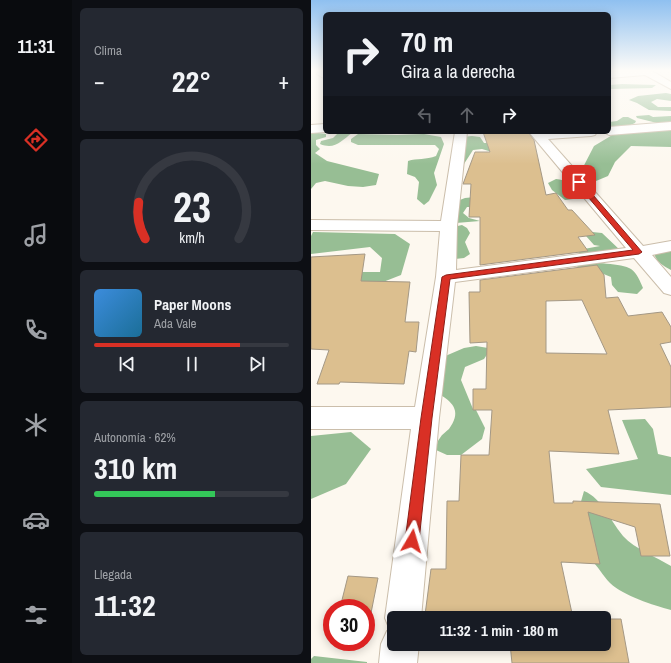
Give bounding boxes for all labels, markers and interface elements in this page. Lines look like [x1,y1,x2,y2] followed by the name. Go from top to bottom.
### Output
[401,23,453,61] text: 70 m
[335,28,387,80] icon: right
[18,34,54,59] text: 11:31
[94,42,122,59] text: Clima
[401,59,515,84] text: Gira a la derecha
[172,61,211,101] text: 22°
[94,66,105,96] text: −
[278,66,289,96] text: +
[414,104,436,126] icon: left
[456,104,478,126] icon: ahead
[498,104,520,126] icon: right
[22,126,50,154] icon: directions
[562,165,596,199] pin
[568,171,590,193] icon: arrive
[173,178,210,234] text: 23
[22,221,50,249] icon: music
[179,227,204,246] text: km/h
[154,294,231,315] text: Paper Moons
[154,315,196,332] text: Ada Vale
[22,316,50,344] icon: phone
[116,353,138,375] icon: previous
[181,353,203,375] icon: pause
[246,353,268,375] icon: next
[22,411,50,439] icon: climate
[94,429,176,446] text: Autonomía · 62%
[94,448,177,488] text: 310 km
[22,506,50,534] icon: car
[391,520,433,562] position arrow
[94,566,132,583] text: Llegada
[94,585,156,625] text: 11:32
[323,599,375,651] speed limit sign: 30
[22,601,50,629] icon: filters
[440,620,558,641] text: 11:32 · 1 min · 180 m

